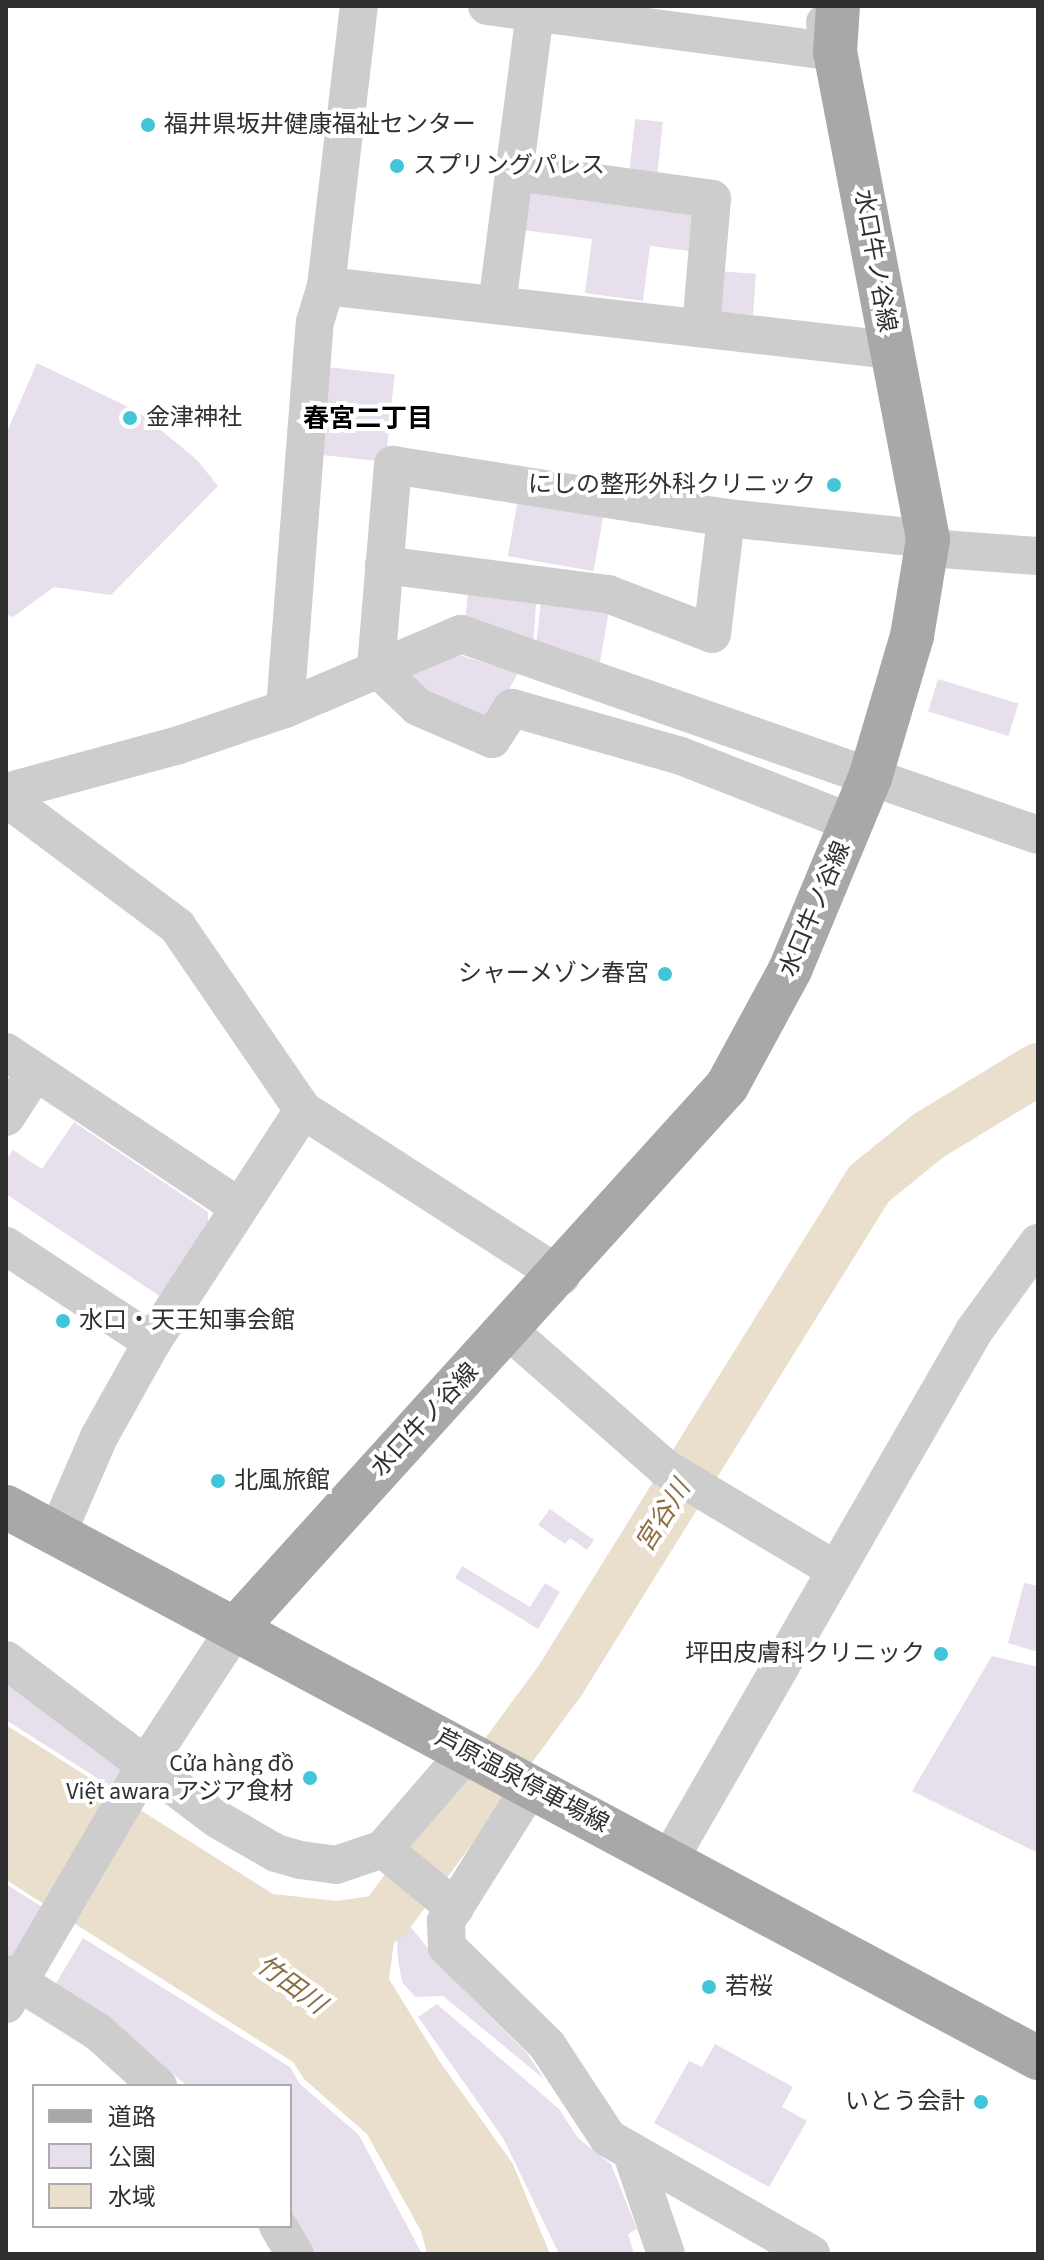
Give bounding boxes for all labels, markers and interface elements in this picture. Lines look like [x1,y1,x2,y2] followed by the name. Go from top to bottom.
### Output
[164,111,476,139] place label: 福井県坂井健康福祉センター
[139,116,157,134] marker: 福井県坂井健康福祉センター
[413,152,605,180] place label: スプリングパレス
[388,157,406,175] marker: スプリングパレス
[848,188,902,334] street label: 水口牛ノ谷線
[303,403,433,435] district label: 春宮二丁目
[146,404,242,432] place label: 金津神社
[121,409,139,427] marker: 金津神社
[528,471,816,499] place label: にしの整形外科クリニック
[823,474,845,496] marker: にしの整形外科クリニック
[774,837,856,981] street label: 水口牛ノ谷線
[457,960,649,988] place label: シャーメゾン春宮
[656,965,674,983] marker: シャーメゾン春宮
[79,1307,295,1335] place label: 水口・天王知事会館
[54,1312,72,1330] marker: 水口・天王知事会館
[365,1358,485,1482] street label: 水口牛ノ谷線
[234,1467,330,1495] place label: 北風旅館
[209,1472,227,1490] marker: 北風旅館
[629,1475,697,1557] water label: 宮谷川
[685,1640,925,1668] place label: 坪田皮膚科クリニック
[932,1645,950,1663] marker: 坪田皮膚科クリニック
[430,1723,614,1839] street label: 芦原温泉停車場線
[65,1750,294,1806] place label: Cửa hàng đồ Việt awara アジア食材
[301,1769,319,1787] marker: Cửa hàng đồ Việt awara アジア食材
[250,1949,332,2021] water label: 竹田川
[725,1973,773,2001] place label: 若桜
[700,1978,718,1996] marker: 若桜
[32,2084,292,2228] legend
[845,2088,965,2116] place label: いとう会計
[972,2093,990,2111] marker: いとう会計
[108,2100,156,2135] text: 道路
[108,2140,156,2175] text: 公園
[108,2180,156,2215] text: 水域

